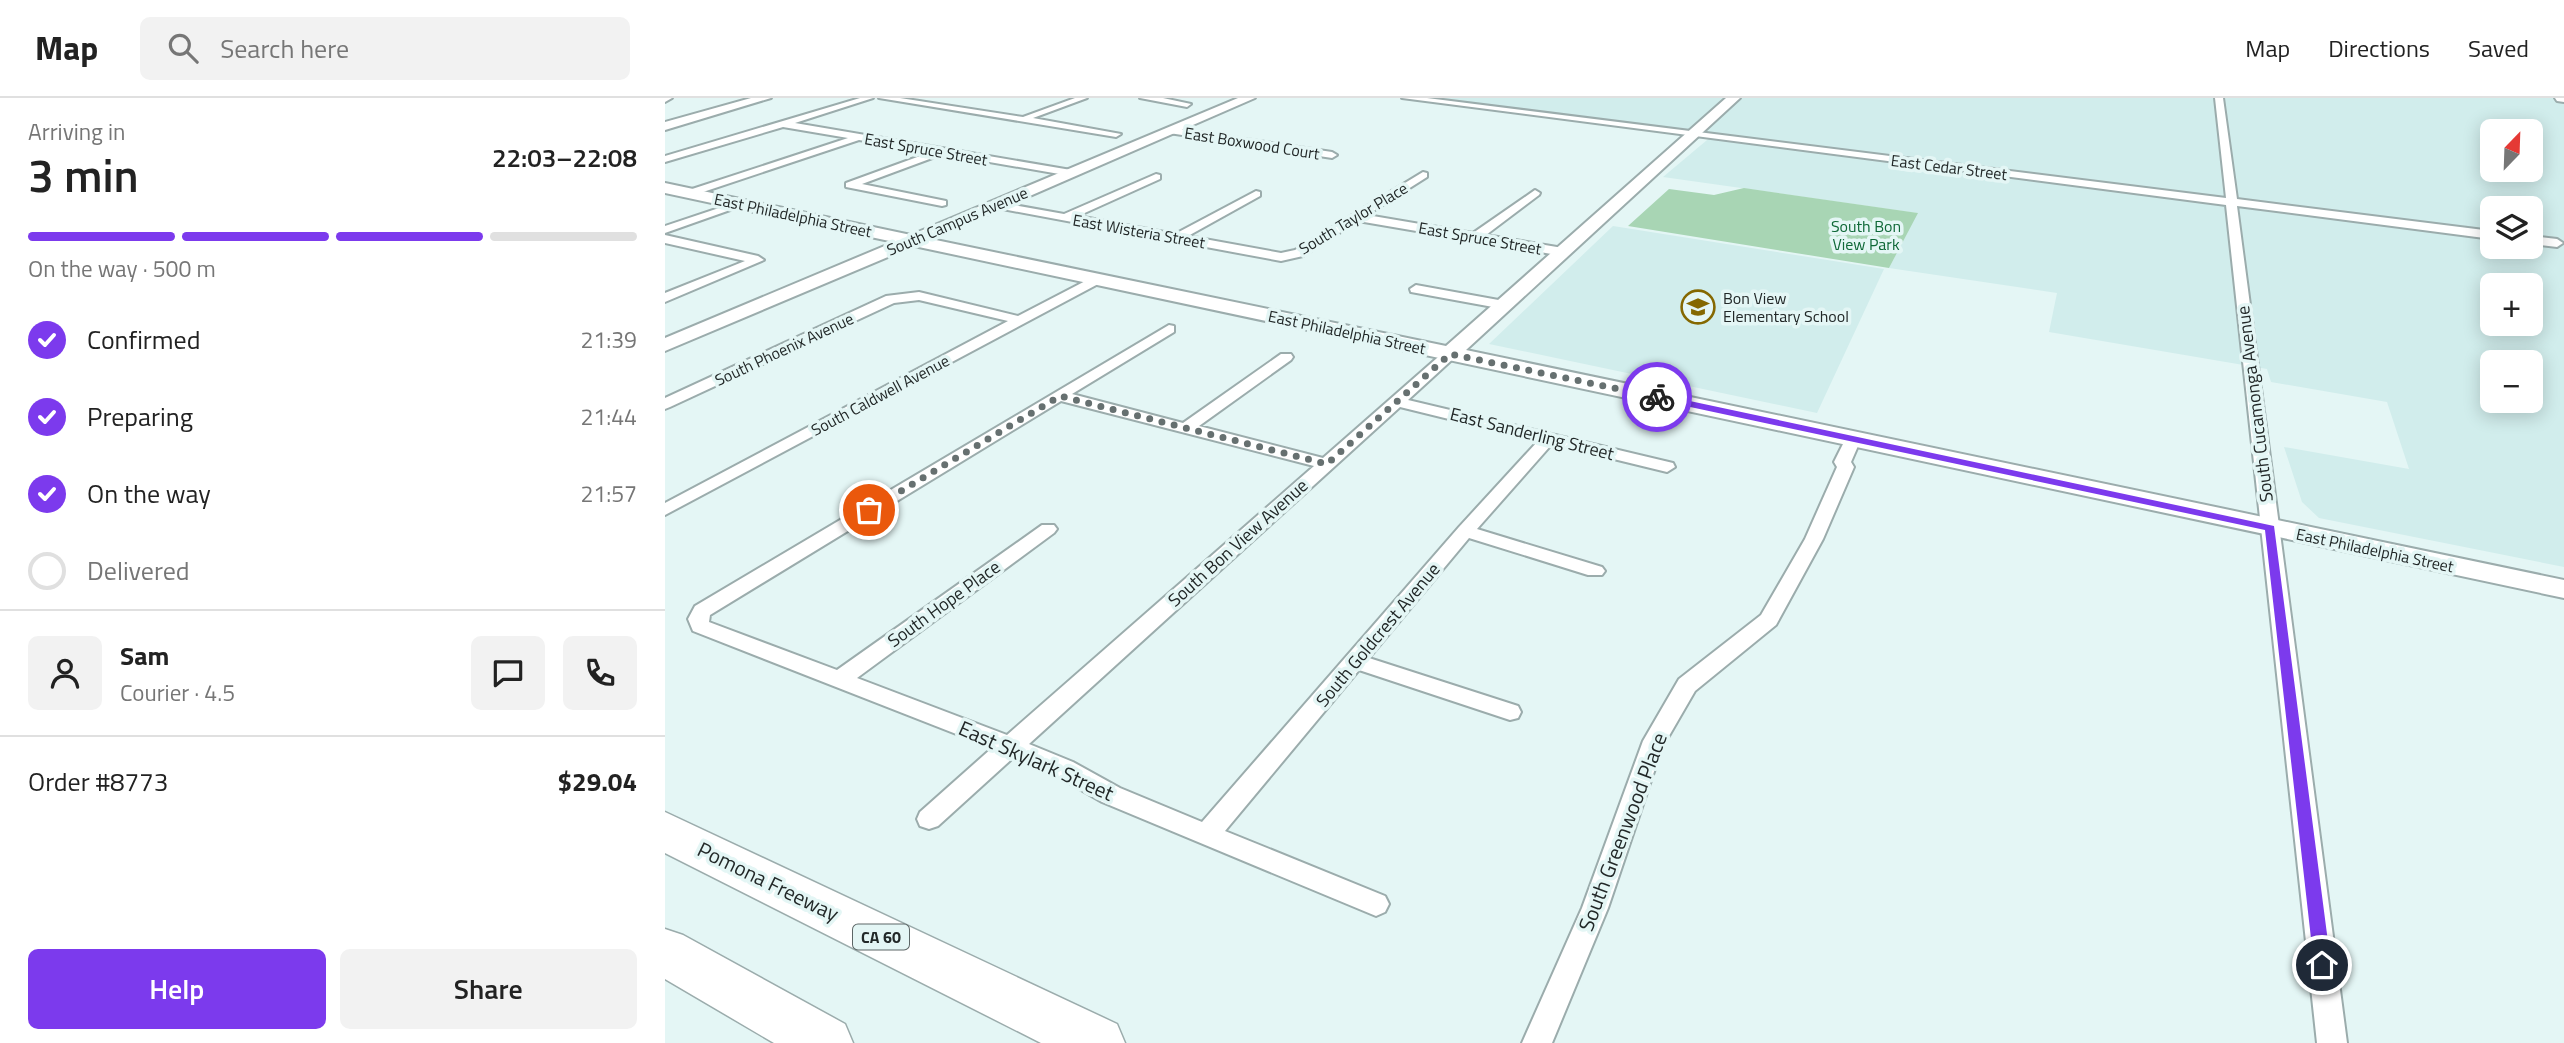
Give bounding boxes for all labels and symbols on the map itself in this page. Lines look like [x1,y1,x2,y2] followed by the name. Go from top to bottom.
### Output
[2480,119,2543,182] north arrow
[1183,120,1322,166] street label: East Boxwood Court
[863,126,990,172] street label: East Spruce Street
[1890,148,2009,186] street label: East Cedar Street
[1294,176,1412,260] street label: South Taylor Place
[883,180,1031,262] street label: South Campus Avenue
[712,187,874,243] street label: East Philadelphia Street
[1071,208,1207,255] street label: East Wisteria Street
[1831,214,1901,256] park label: South Bon View Park
[1417,215,1544,261] street label: East Spruce Street
[1723,286,1849,328] place label: Bon View Elementary School
[1679,288,1717,326] school or university icon: Bon View Elementary School
[1266,304,1428,360] street label: East Philadelphia Street
[2229,304,2280,504] street label: South Cucamonga Avenue
[711,306,857,392] street label: South Phoenix Avenue
[807,348,953,442] street label: South Caldwell Avenue
[1622,362,1692,432] courier
[1447,400,1618,467] street label: East Sanderling Street
[1162,472,1314,613] street label: South Bon View Avenue
[839,480,899,540] pin
[2294,522,2456,578] street label: East Philadelphia Street
[882,553,1006,654] street label: South Hope Place
[1309,557,1446,713] street label: South Goldcrest Avenue
[954,712,1120,809] street label: East Skylark Street
[1569,728,1675,936] street label: South Greenwood Place
[692,833,845,929] street label: Pomona Freeway
[853,924,909,950] road number: CA 60
[2292,935,2352,995] pin

